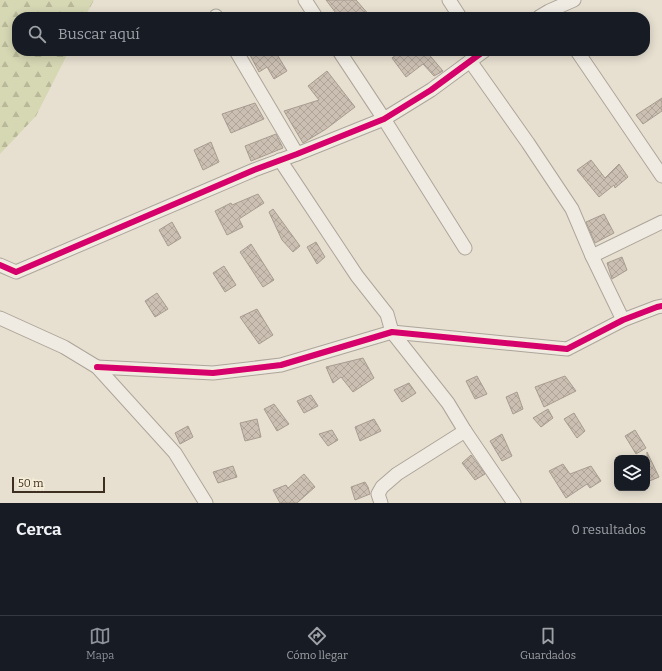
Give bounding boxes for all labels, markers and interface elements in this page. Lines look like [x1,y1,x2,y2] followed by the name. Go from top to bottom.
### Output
[12,12,650,56] search box
[26,23,48,45] icon: search
[58,25,140,43] text: Buscar aquí
[614,455,650,491] map controls
[614,455,650,491] button: layers
[12,475,105,494] scale bar
[18,477,44,490] text: 50 m
[16,519,61,540] text: Cerca
[571,522,646,537] text: 0 resultados
[86,625,114,662] tab: Mapa
[286,625,348,662] tab: Cómo llegar
[520,625,576,662] tab: Guardados

